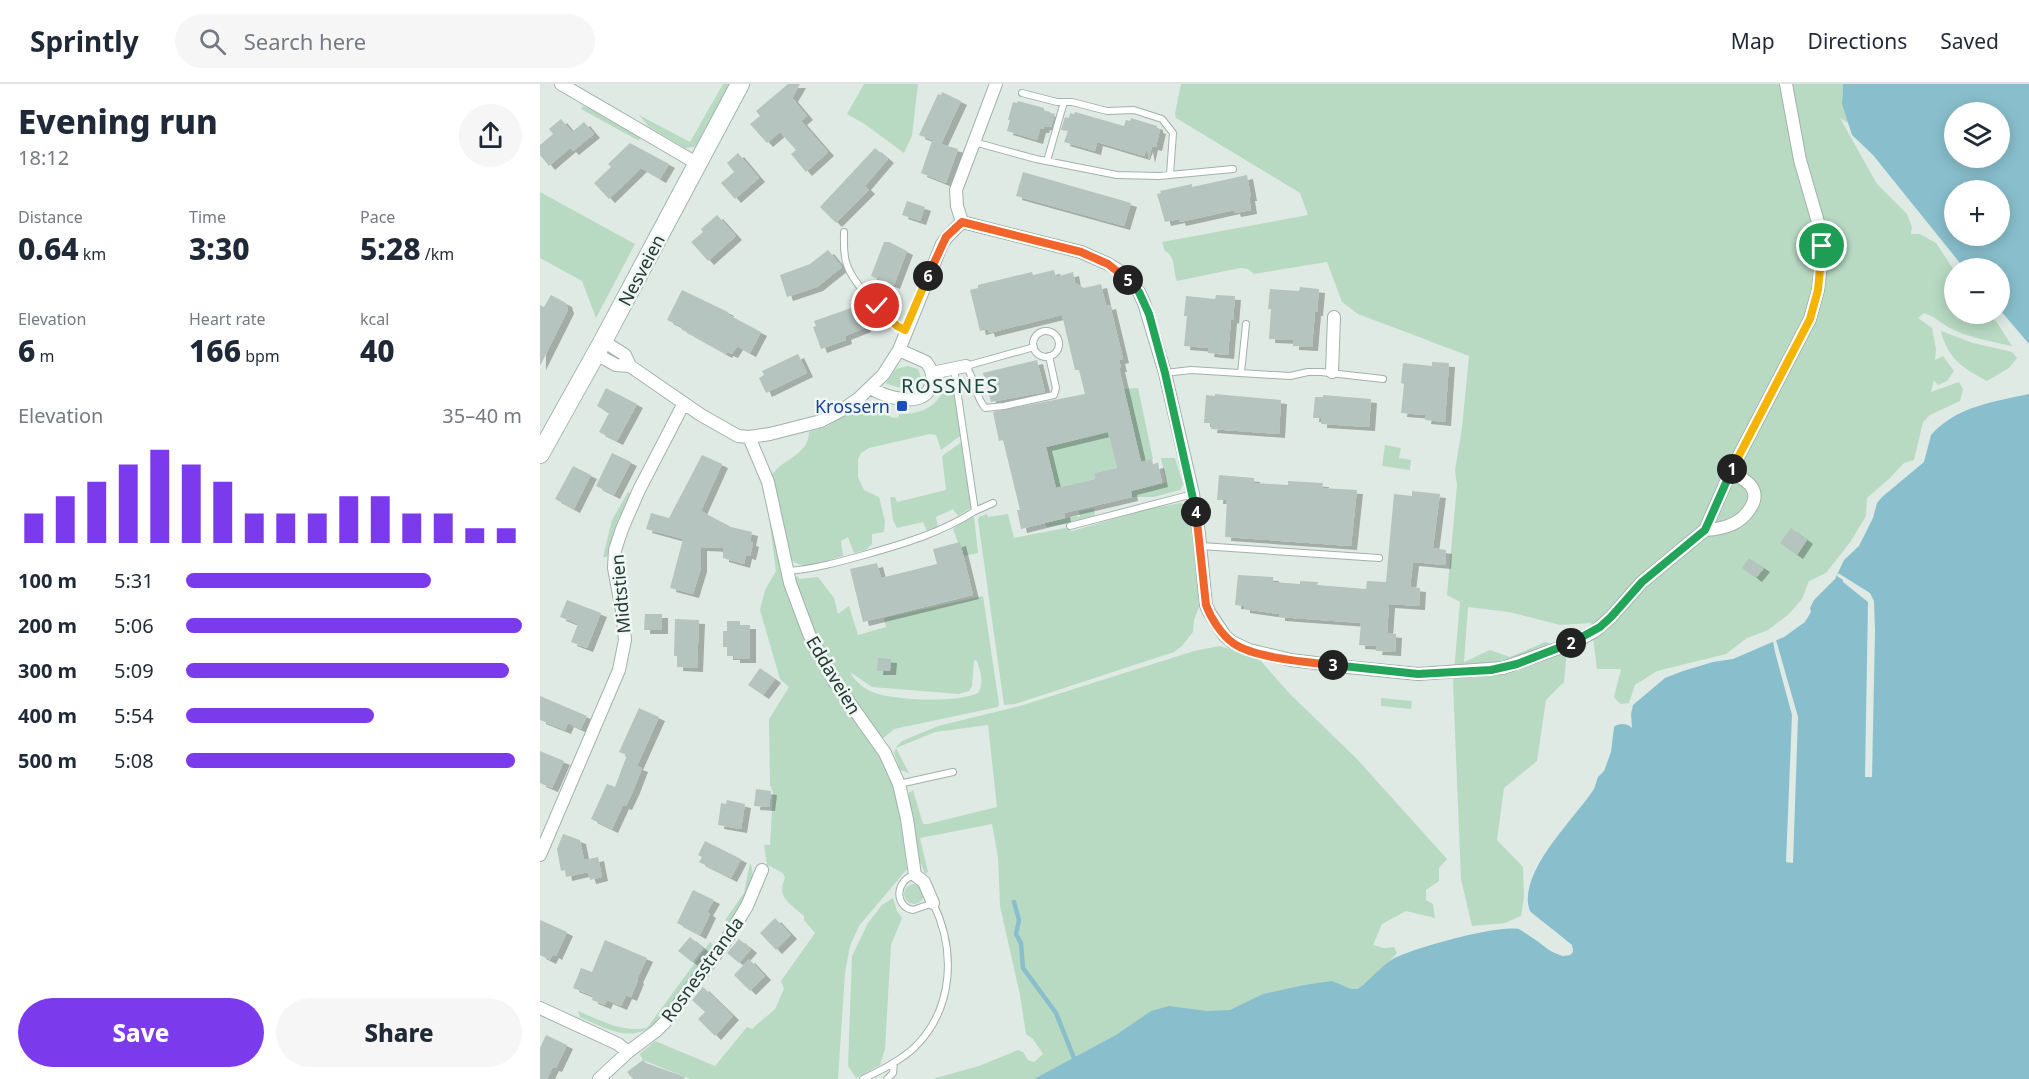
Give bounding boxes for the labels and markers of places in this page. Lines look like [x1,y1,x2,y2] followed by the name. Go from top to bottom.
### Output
[1796,220,1847,271] pin
[913,261,943,291] pin: 6
[1113,265,1143,295] pin: 5
[851,280,902,331] pin
[815,394,890,418] place label: Krossern
[895,399,909,413] marker: Krossern
[1717,454,1747,484] pin: 1
[1181,497,1211,527] pin: 4
[1556,628,1586,658] pin: 2
[1318,650,1348,680] pin: 3

